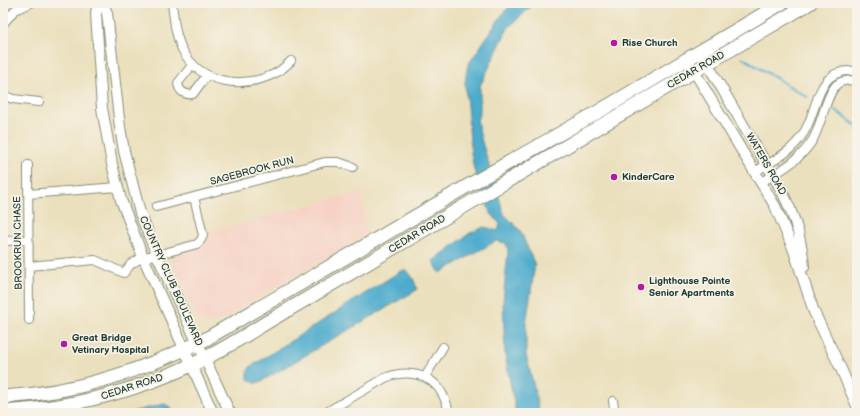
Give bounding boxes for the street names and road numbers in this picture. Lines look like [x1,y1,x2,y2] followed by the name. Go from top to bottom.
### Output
[665,49,727,91] street label: CEDAR ROAD
[743,131,789,197] street label: WATERS ROAD
[209,154,295,188] street label: SAGEBROOK RUN
[11,196,25,290] street label: BROOKRUN CHASE
[386,212,448,256] street label: CEDAR ROAD
[137,214,205,348] street label: COUNTRY CLUB BOULEVARD
[99,371,165,403] street label: CEDAR ROAD

